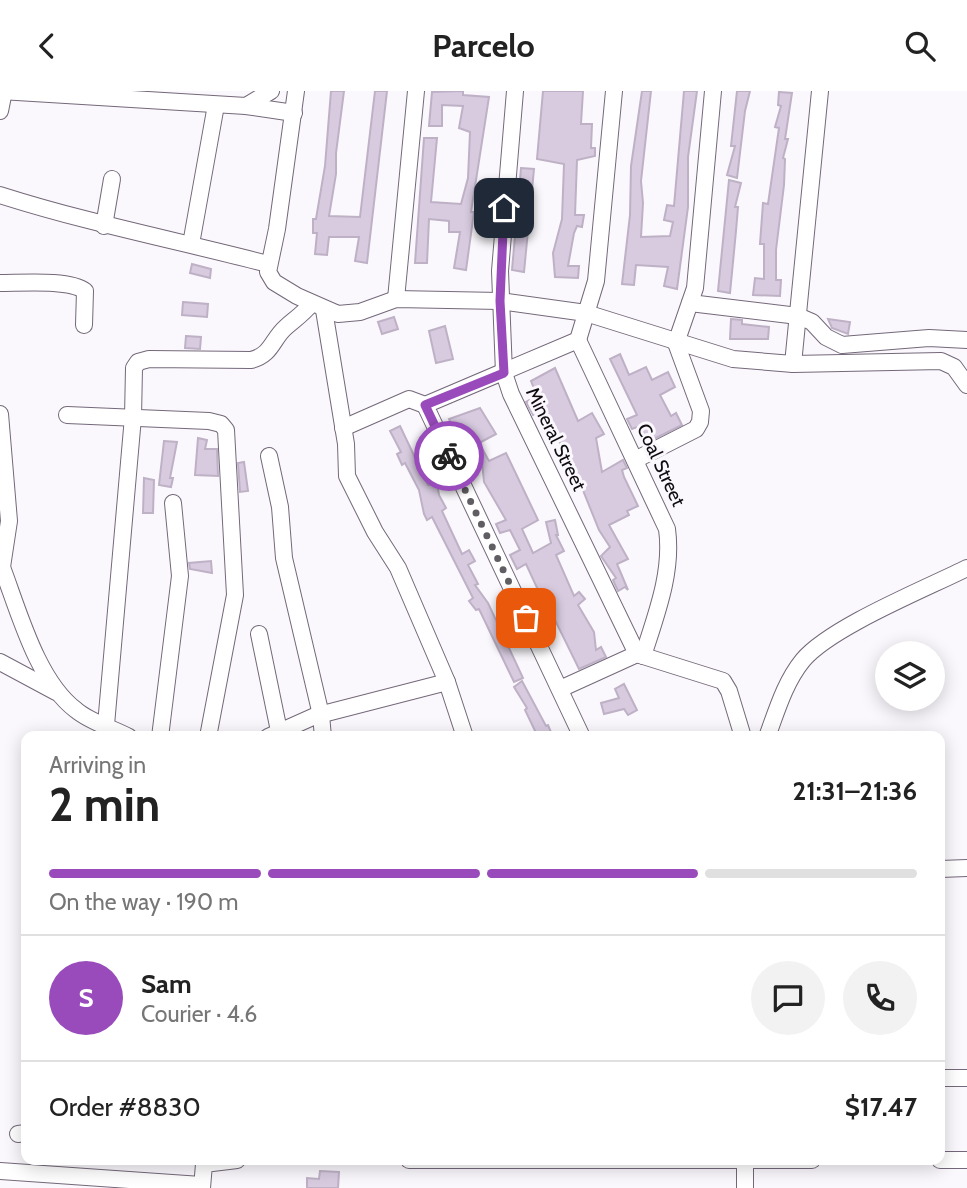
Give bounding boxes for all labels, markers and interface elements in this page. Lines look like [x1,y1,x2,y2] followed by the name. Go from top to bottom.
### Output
[432,26,535,65] text: Parcelo
[28,27,66,65] icon: back
[901,27,939,65] icon: search
[474,178,534,238] pin
[485,189,523,227] icon: home
[521,384,591,495] street label: Mineral Street
[632,420,690,511] street label: Coal Street
[414,421,484,491] courier
[430,437,468,475] icon: bike
[496,588,556,648] pin
[507,599,545,637] icon: bag
[875,641,945,711] map controls
[875,641,945,711] button: layers
[49,751,146,779] text: Arriving in
[792,775,917,807] text: 21:31–21:36
[49,777,160,833] text: 2 min
[49,888,238,916] text: On the way · 190 m
[751,961,825,1035] button: chat
[843,961,917,1035] button: phone
[141,968,192,1000] text: Sam
[78,982,94,1014] text: S
[141,1000,257,1028] text: Courier · 4.6
[49,1091,201,1123] text: Order #8830
[845,1091,917,1123] text: $17.47

